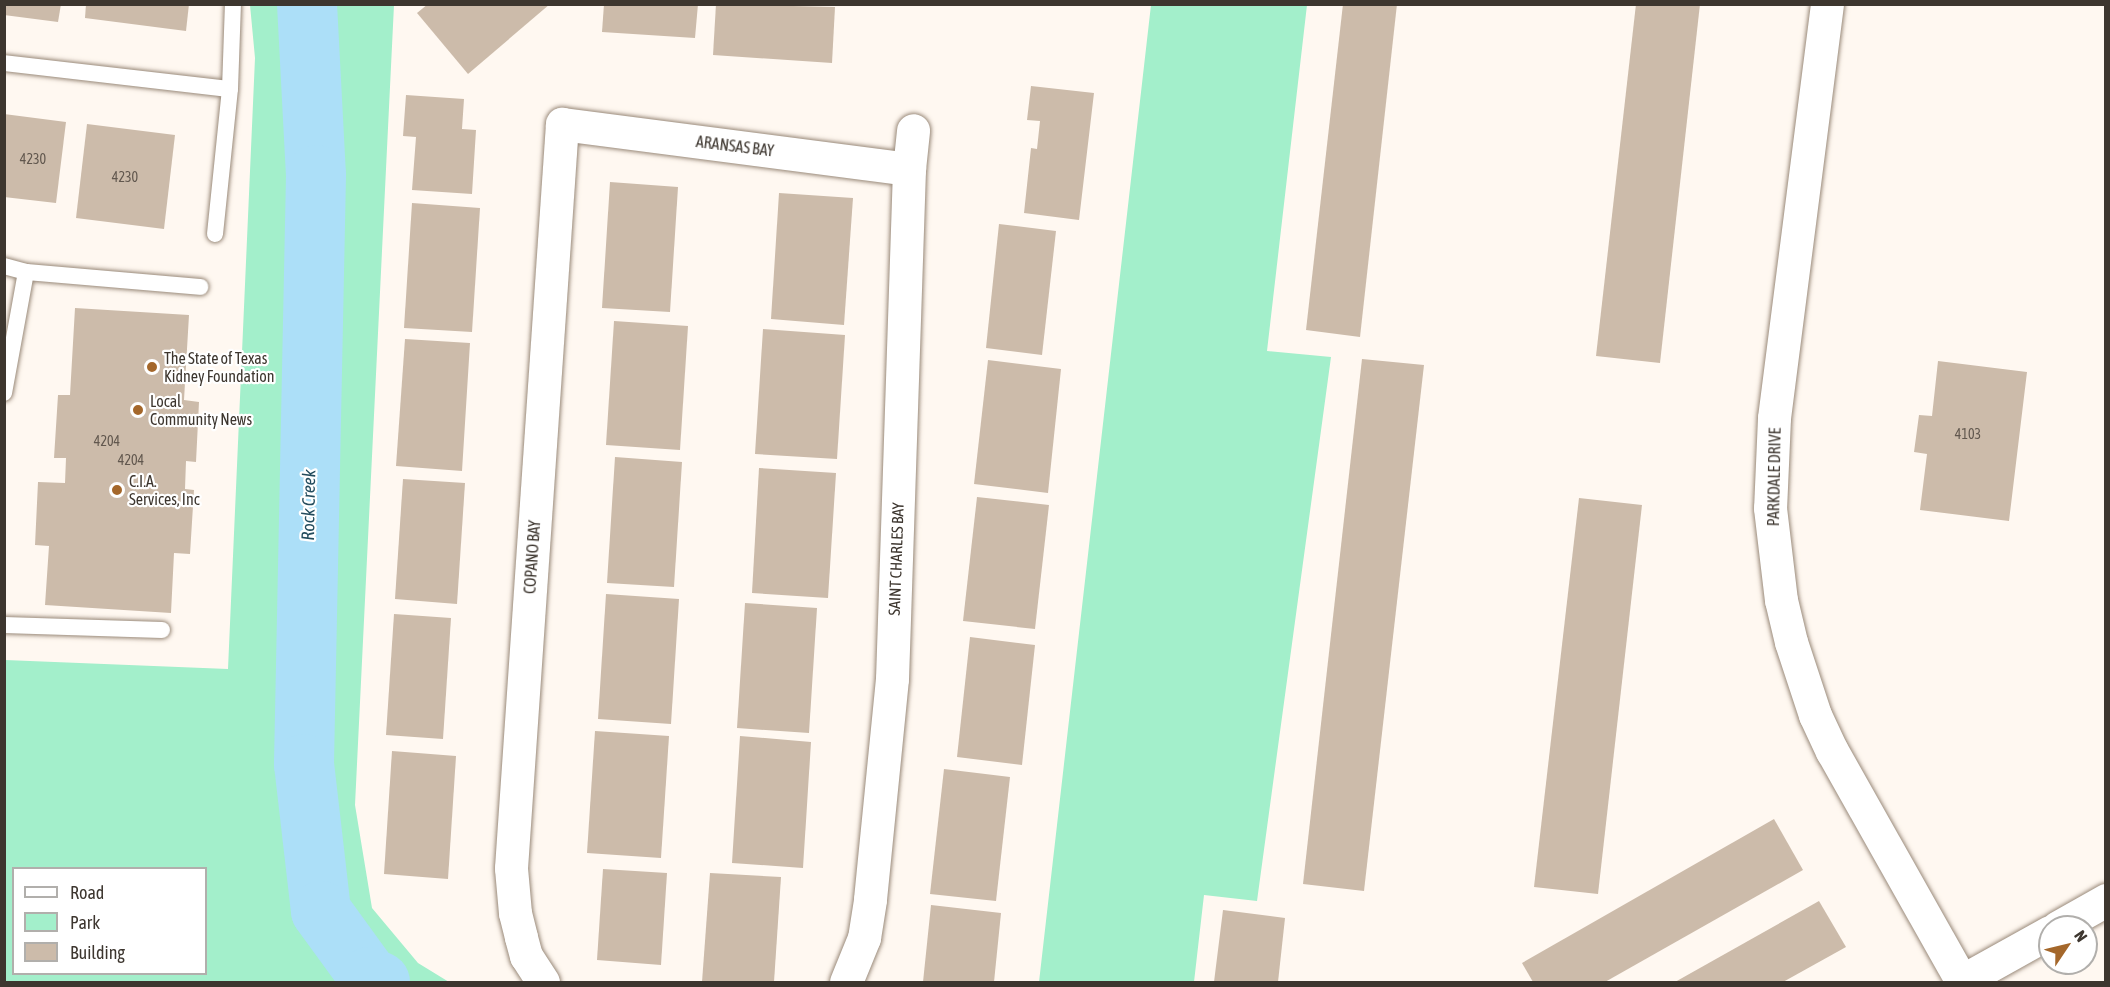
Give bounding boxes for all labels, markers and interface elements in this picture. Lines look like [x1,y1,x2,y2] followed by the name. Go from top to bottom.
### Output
[695,132,775,160] street label: ARANSAS BAY
[20,151,46,167] house number: 4230
[112,169,138,185] house number: 4230
[164,348,274,386] place label: The State of Texas Kidney Foundation
[145,360,159,374] marker: The State of Texas Kidney Foundation
[150,391,252,429] place label: Local Community News
[131,403,145,417] marker: Local Community News
[1955,426,1981,442] house number: 4103
[1764,428,1784,526] street label: PARKDALE DRIVE
[94,433,120,449] house number: 4204
[118,452,144,468] house number: 4204
[298,469,320,541] water label: Rock Creek
[129,471,200,509] place label: C.I.A. Services, Inc
[110,483,124,497] marker: C.I.A. Services, Inc
[884,502,908,616] street label: SAINT CHARLES BAY
[520,519,544,595] street label: COPANO BAY
[12,867,207,975] legend
[70,882,104,903] text: Road
[70,912,100,933] text: Park
[2038,915,2098,975] north arrow
[2071,927,2091,945] text: N
[70,942,125,963] text: Building

